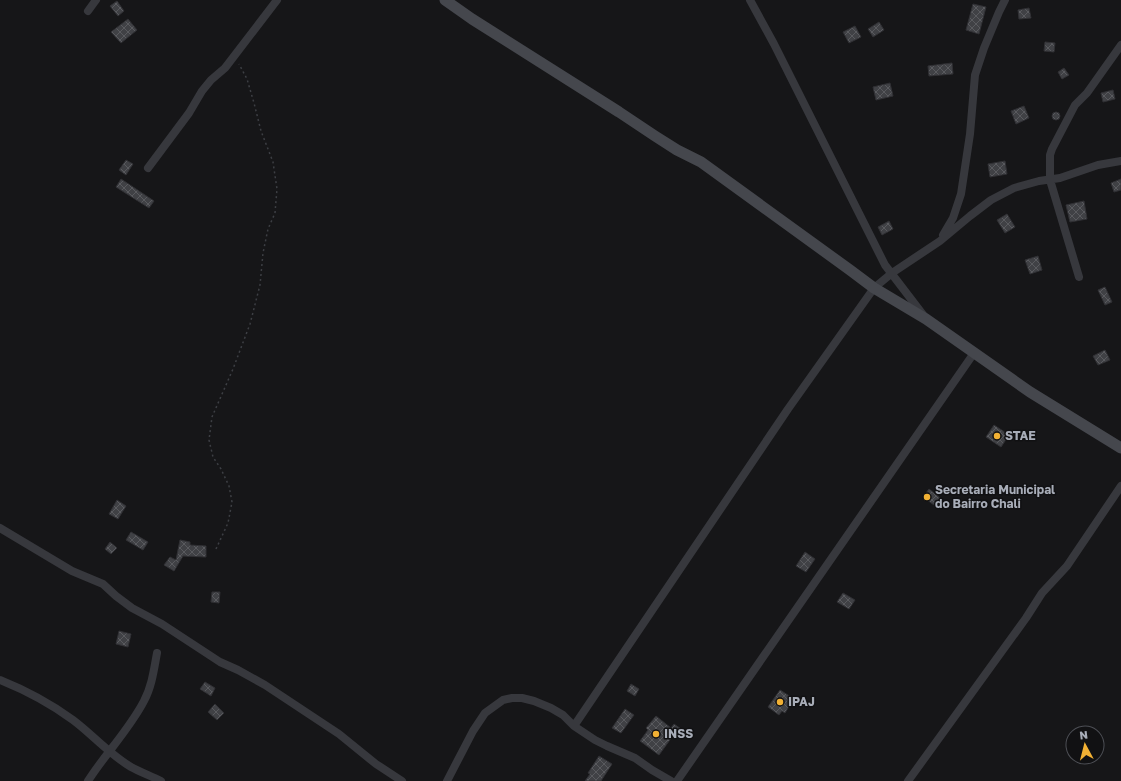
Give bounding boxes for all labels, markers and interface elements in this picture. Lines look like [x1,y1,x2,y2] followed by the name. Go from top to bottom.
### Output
[1005,428,1036,443] place label: STAE
[992,431,1002,441] marker: STAE
[935,482,1055,511] place label: Secretaria Municipal do Bairro Chali
[922,492,932,502] marker: Secretaria Municipal do Bairro Chali
[788,694,815,709] place label: IPAJ
[775,697,785,707] marker: IPAJ
[1065,725,1105,765] north arrow
[664,726,693,741] place label: INSS
[1079,728,1089,742] text: N
[651,729,661,739] marker: INSS

